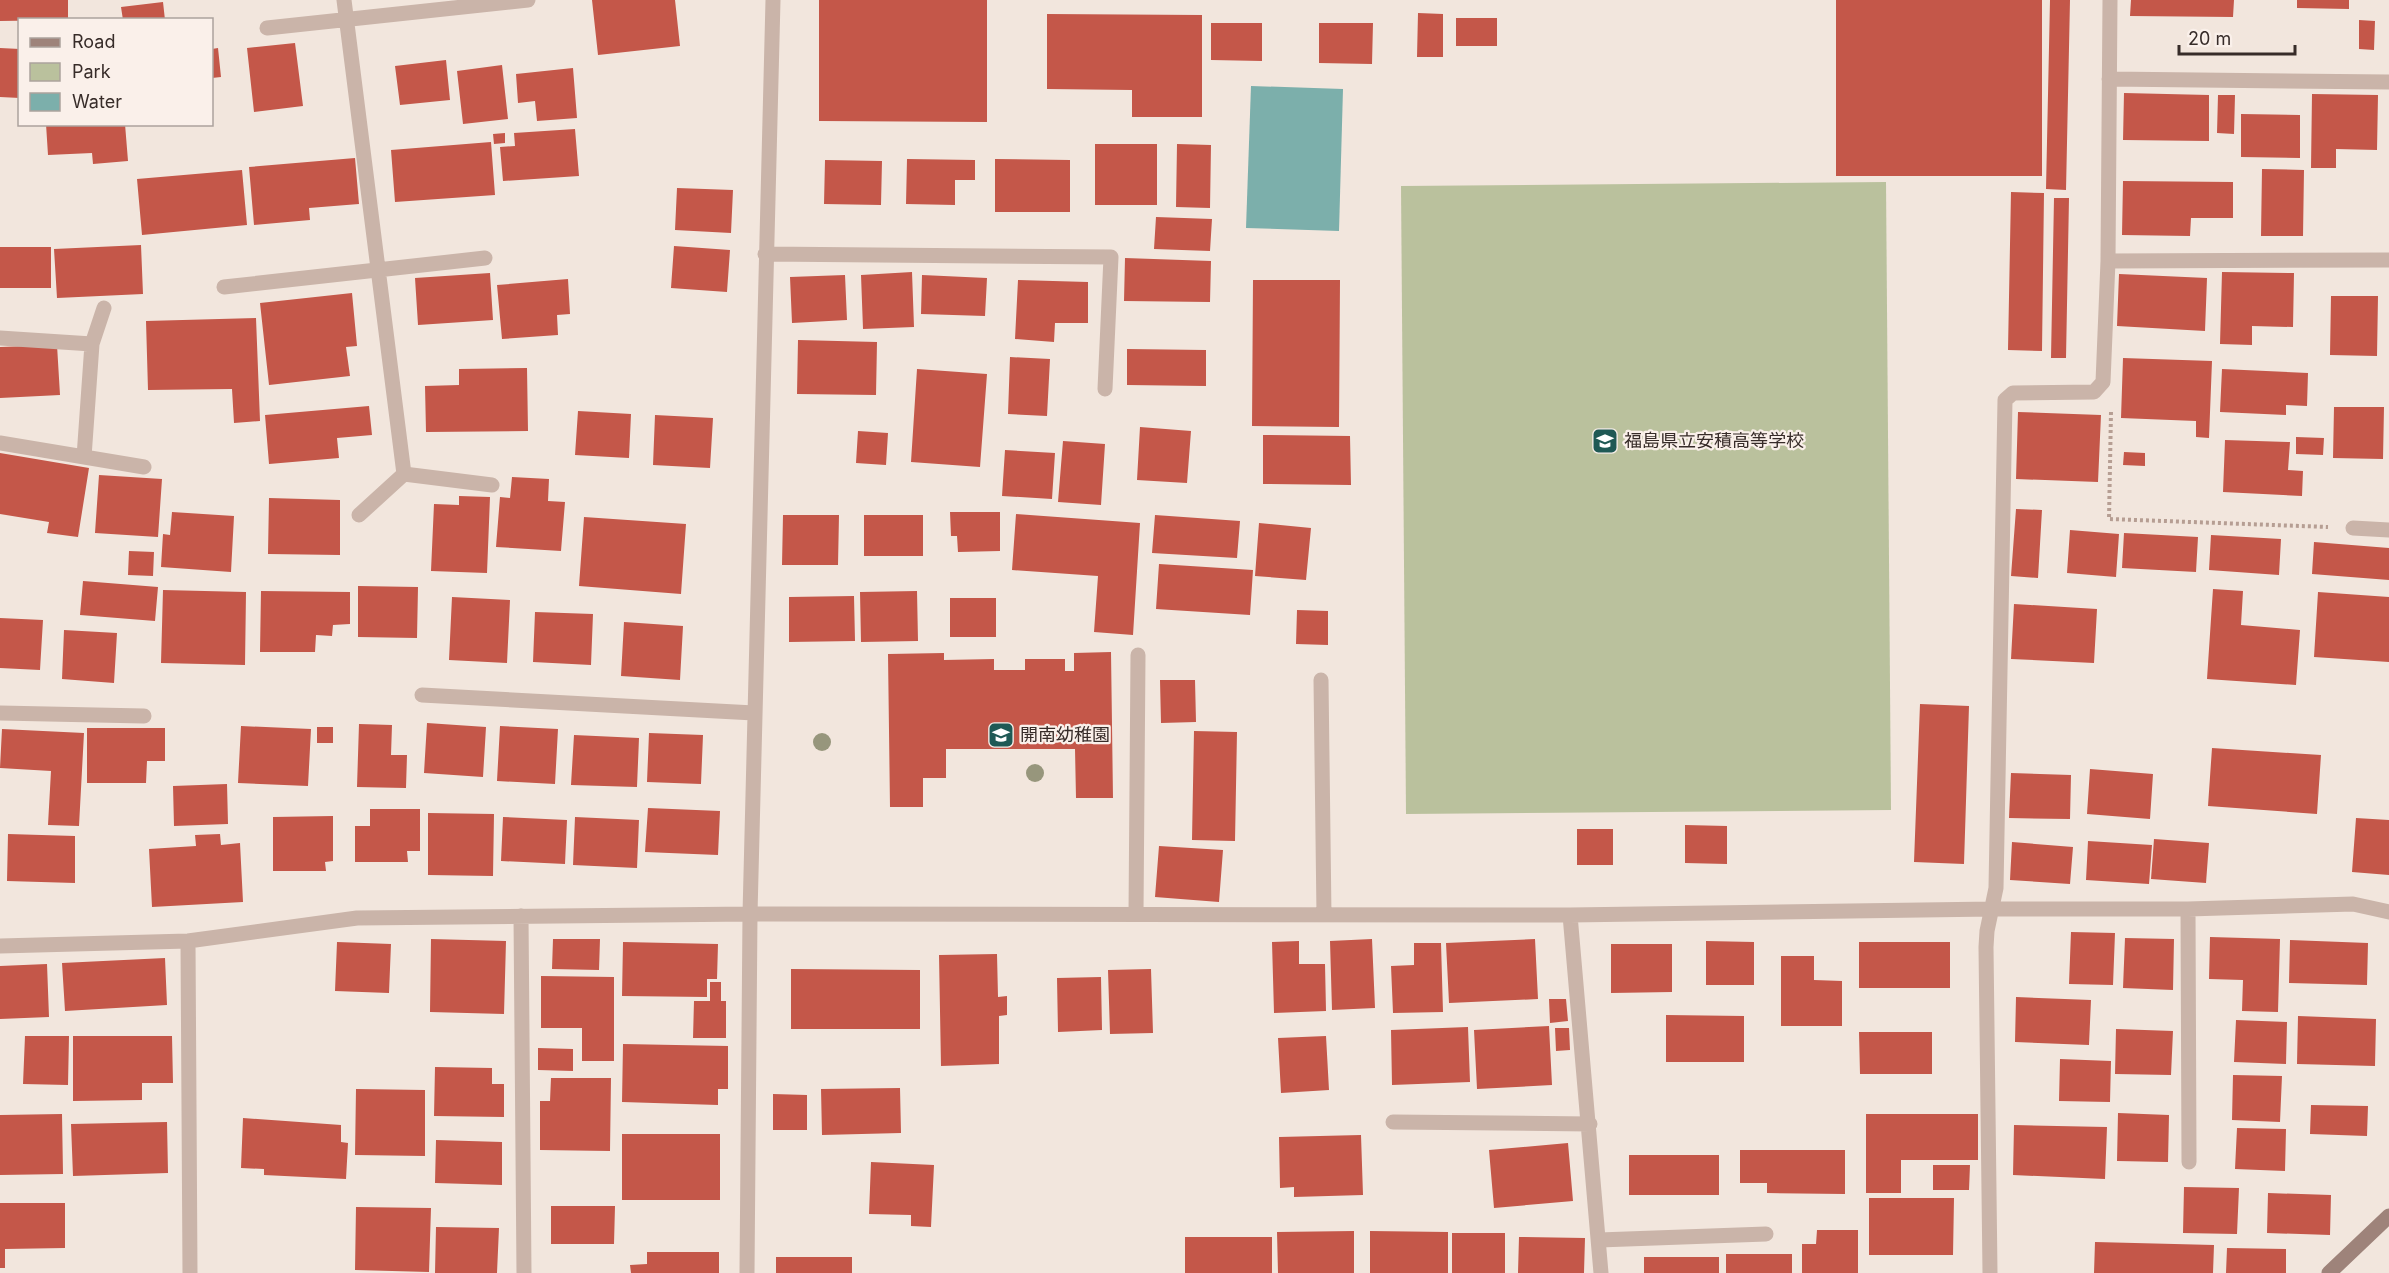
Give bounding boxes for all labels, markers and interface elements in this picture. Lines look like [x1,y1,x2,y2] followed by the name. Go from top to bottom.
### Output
[18,18,213,126] legend
[2179,18,2294,56] scale bar
[2188,28,2231,49] text: 20 m
[72,31,115,52] text: Road
[72,61,111,82] text: Park
[72,91,122,112] text: Water
[1590,426,1620,456] school or university icon: 福島県立安積高等学校
[1624,430,1804,451] place label: 福島県立安積高等学校
[986,720,1016,750] school or university icon: 開南幼稚園
[1020,724,1110,745] place label: 開南幼稚園

